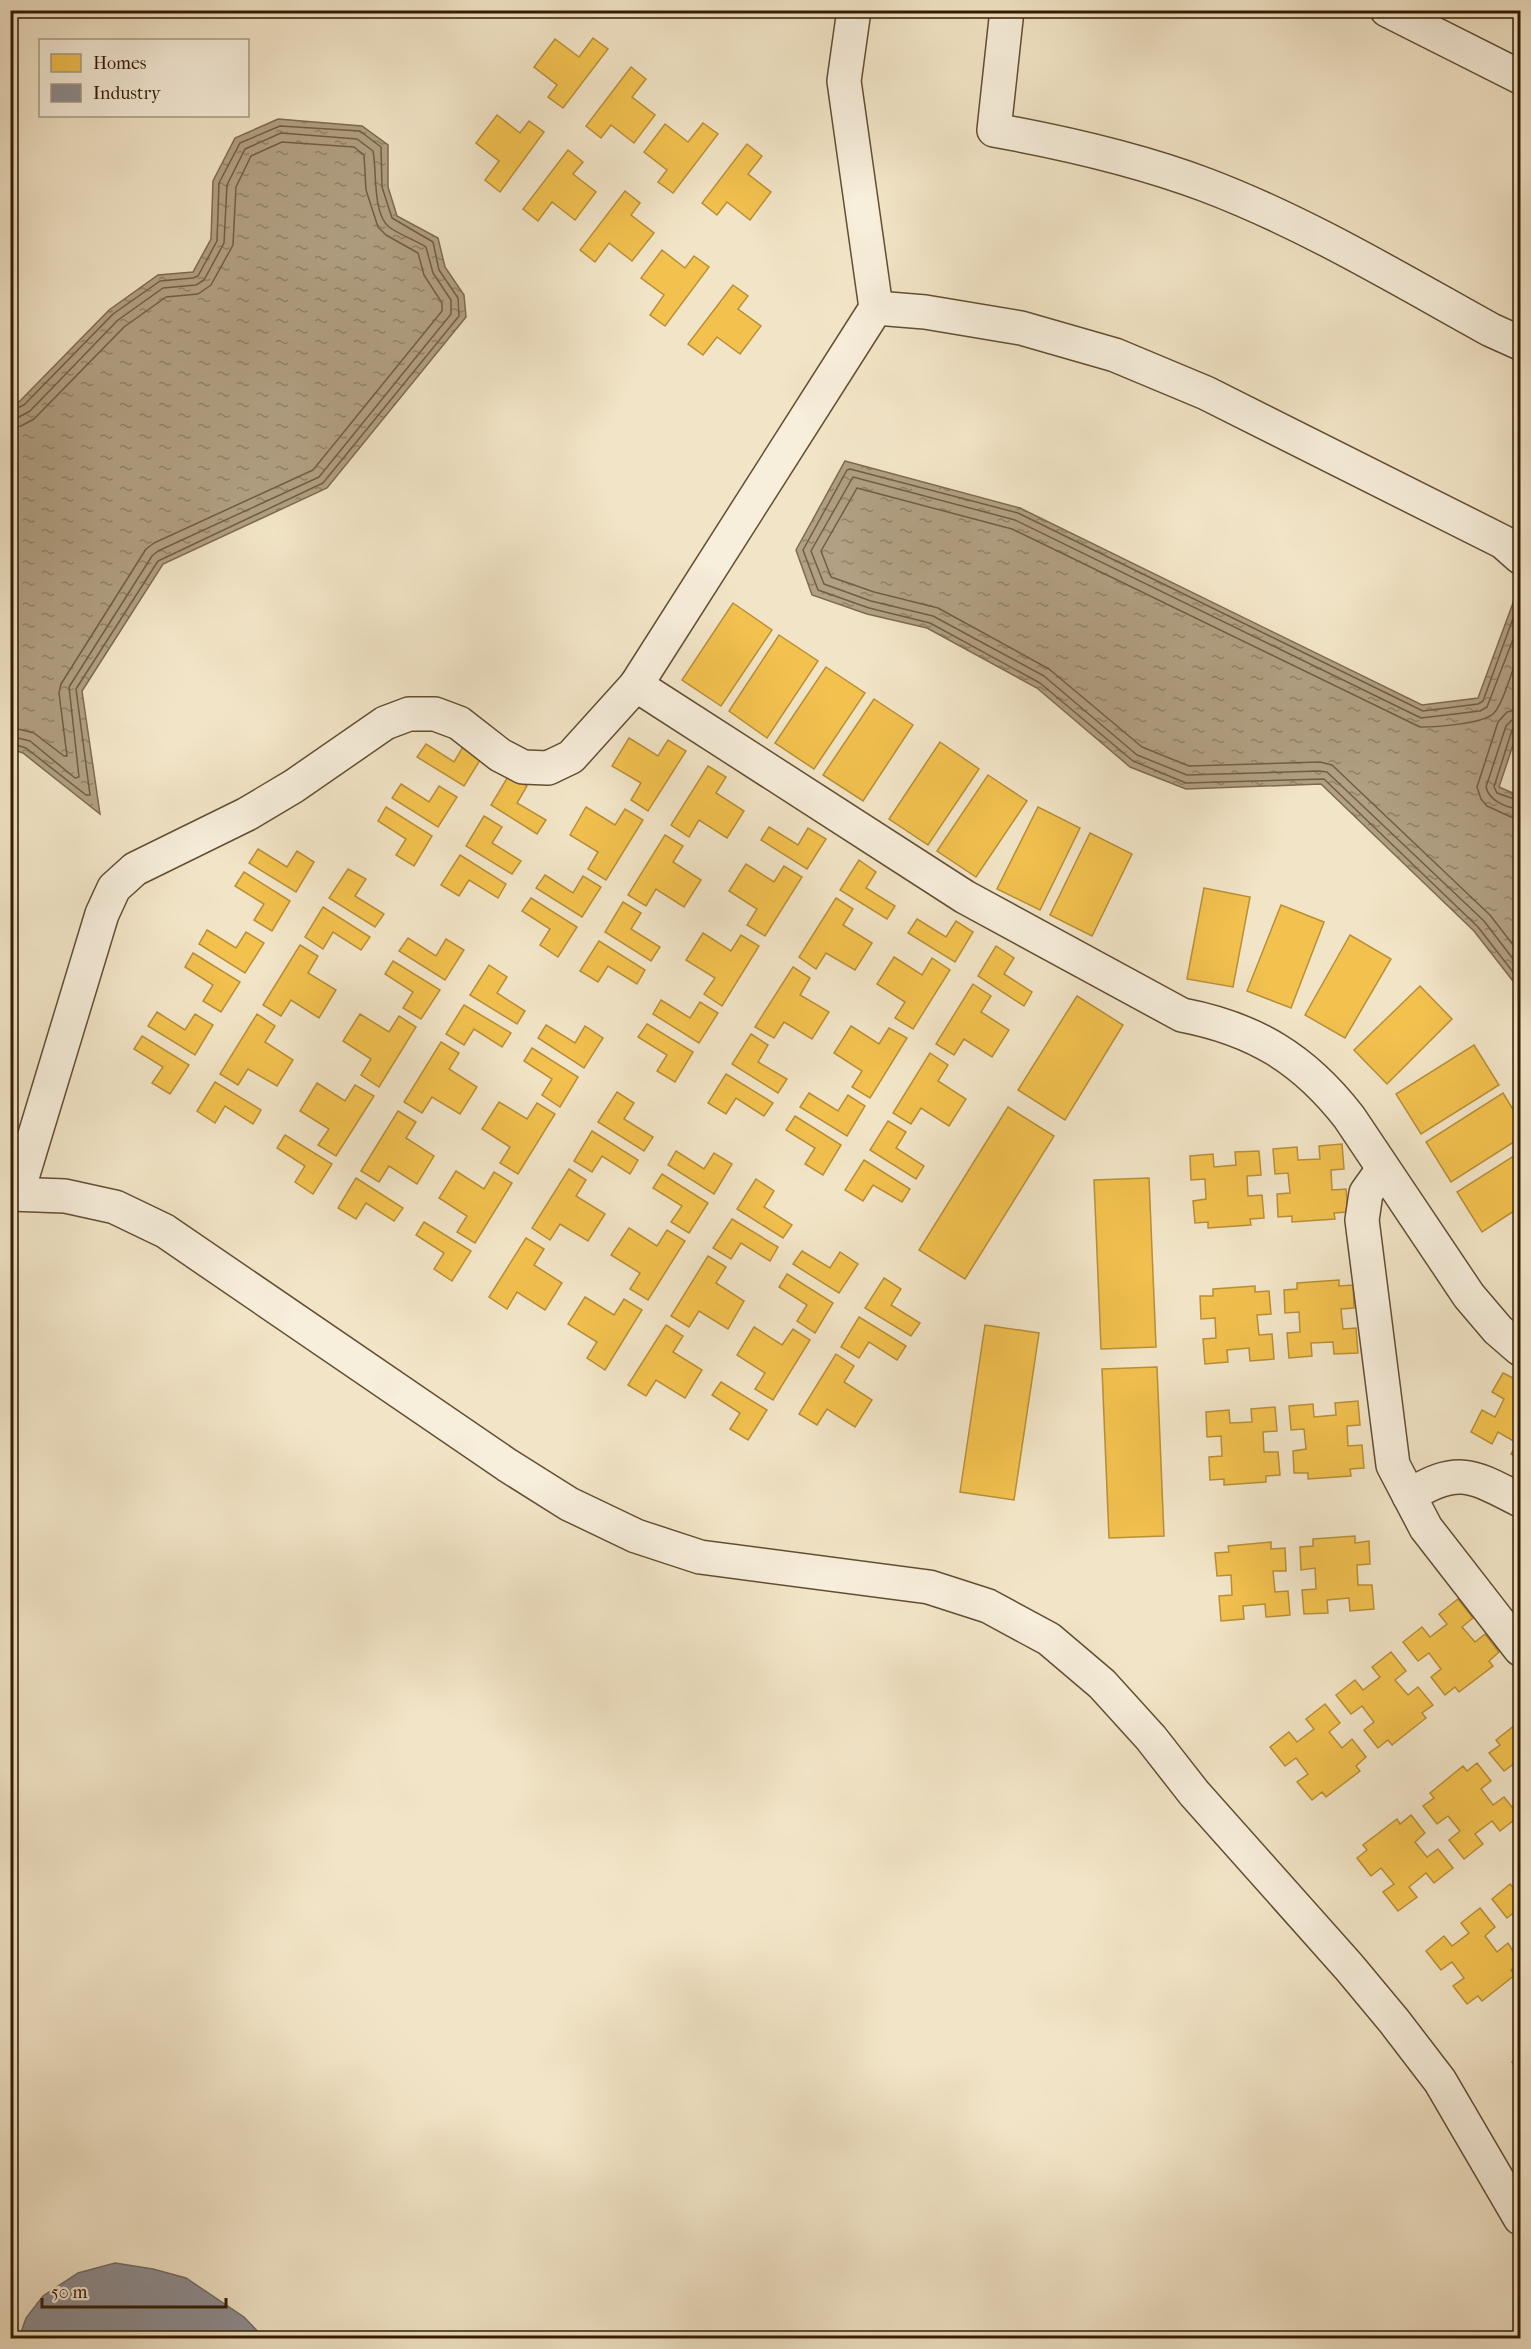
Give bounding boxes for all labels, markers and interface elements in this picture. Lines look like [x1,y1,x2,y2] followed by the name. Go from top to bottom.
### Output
[39,39,249,117] legend
[93,53,147,74] text: Homes
[93,83,162,104] text: Industry
[42,2271,226,2309] scale bar
[51,2282,88,2303] text: 50 m

